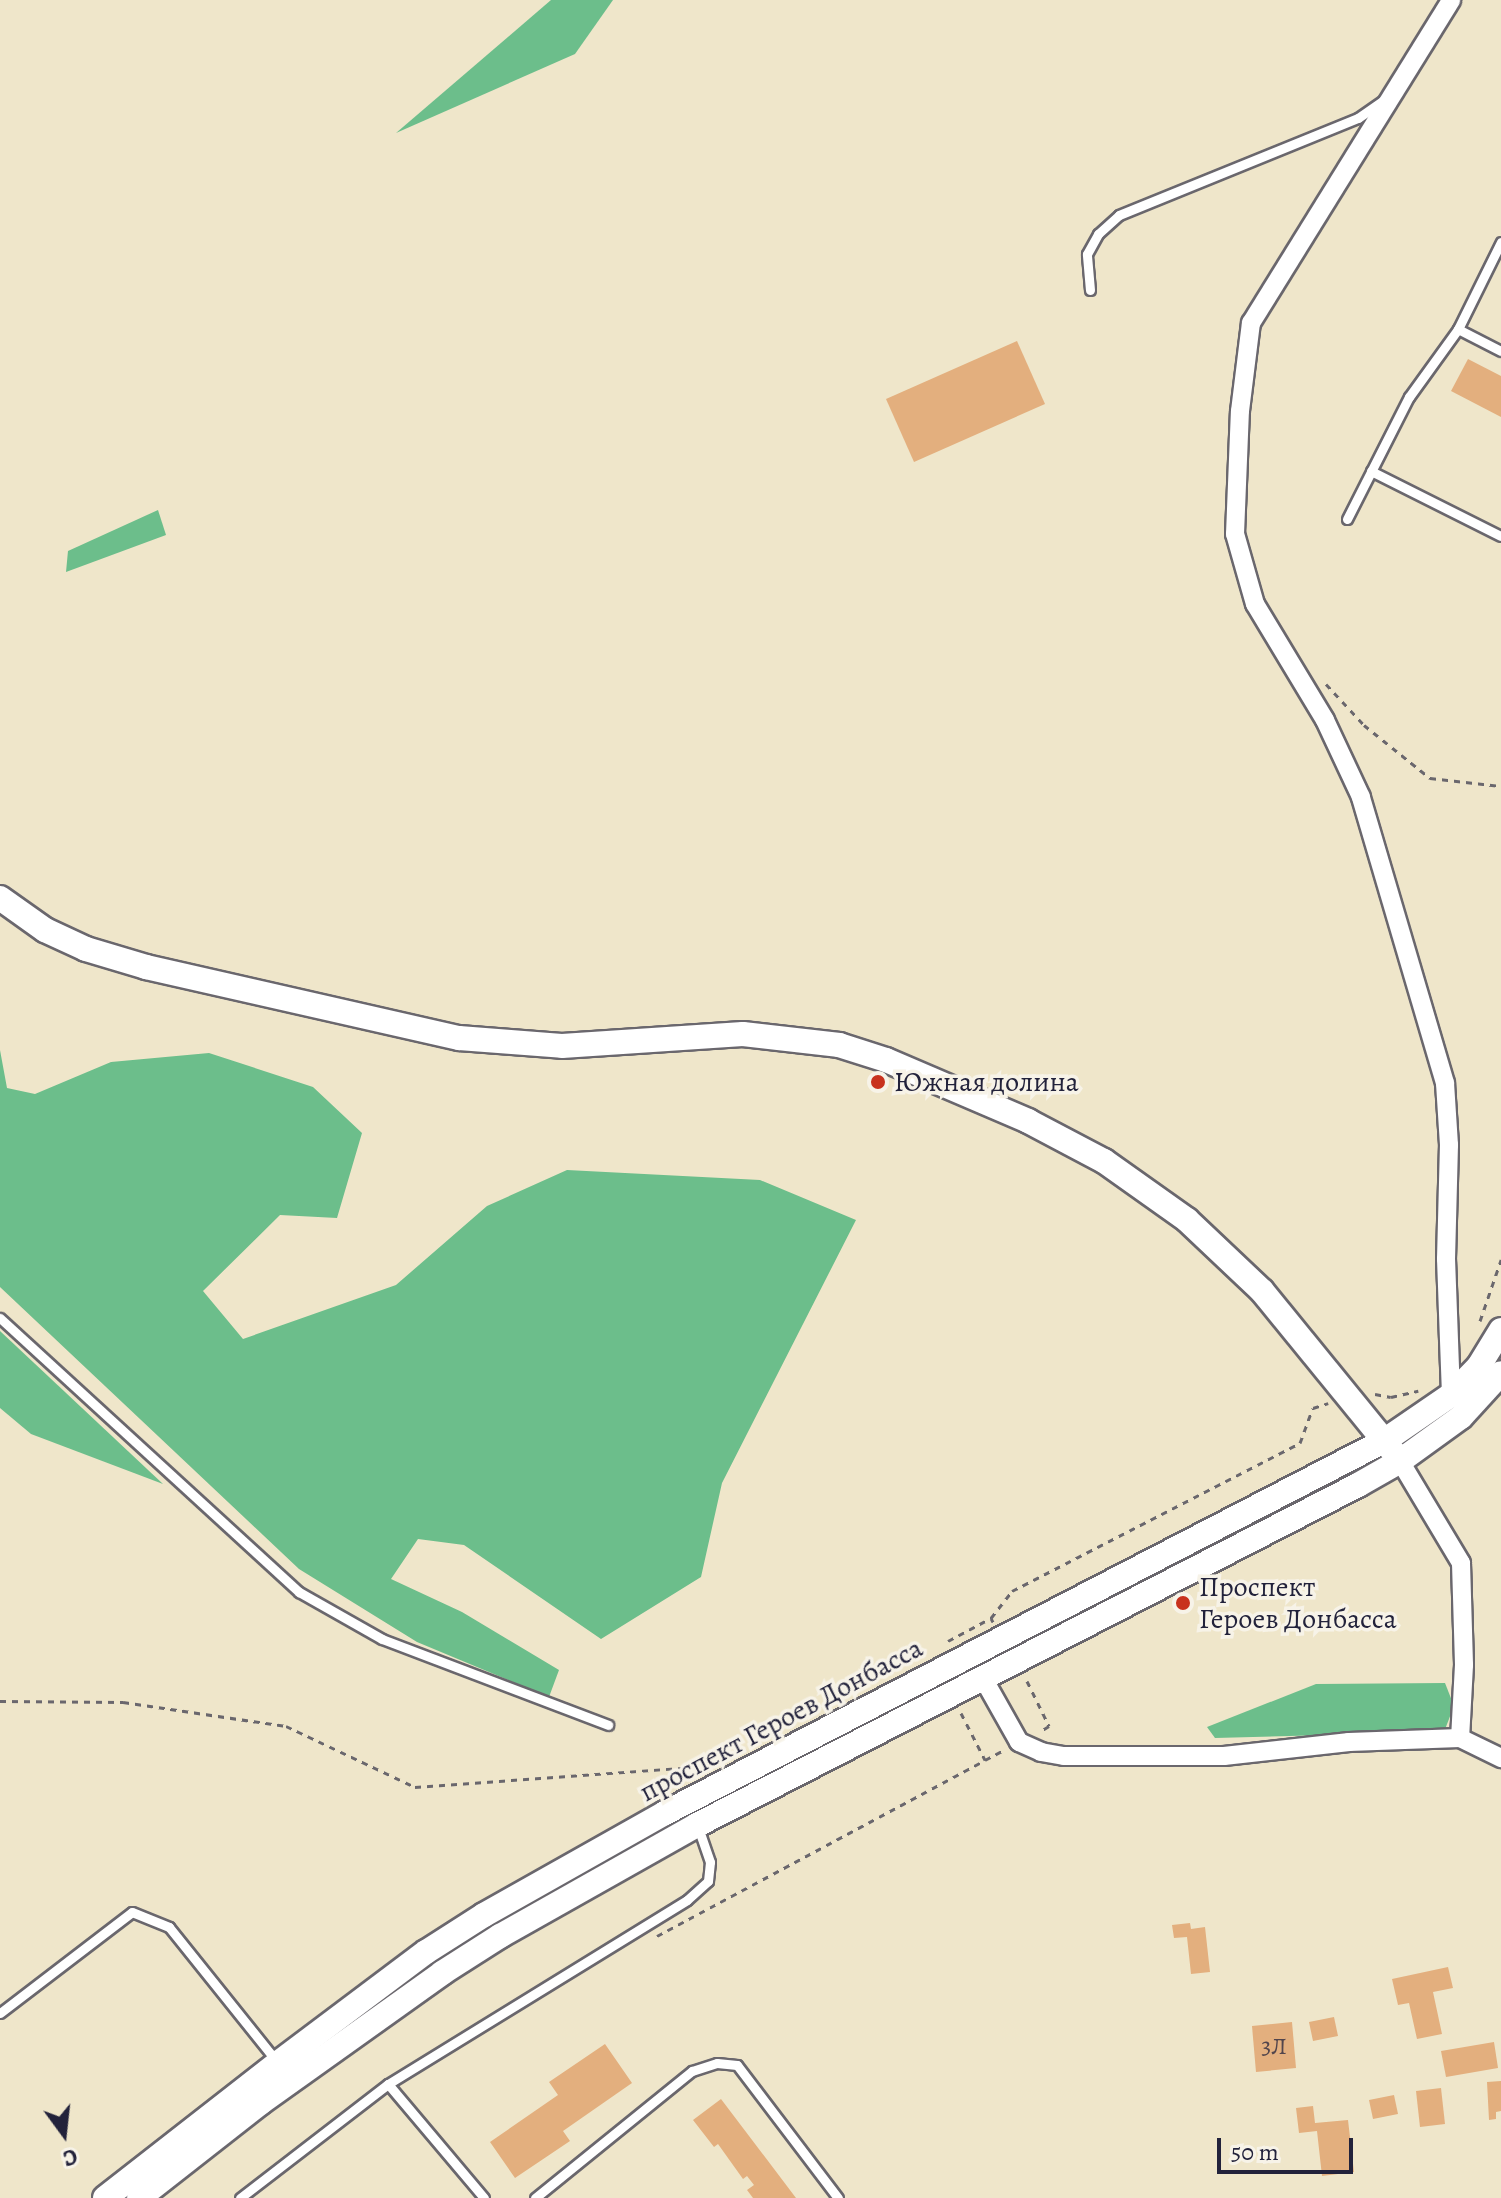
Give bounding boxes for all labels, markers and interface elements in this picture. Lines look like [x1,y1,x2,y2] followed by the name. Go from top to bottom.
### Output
[894,1065,1079,1099] place label: Южная долина
[869,1073,887,1091] marker: Южная долина
[1199,1570,1397,1636] place label: Проспект Героев Донбасса
[1174,1594,1192,1612] marker: Проспект Героев Донбасса
[634,1631,928,1809] street label: проспект Героев Донбасса
[1261,2033,1287,2061] house number: 3Л
[24,2094,104,2174] north arrow
[1221,2122,1357,2172] scale bar
[1231,2136,1279,2168] text: 50 m
[60,2141,81,2173] text: С

